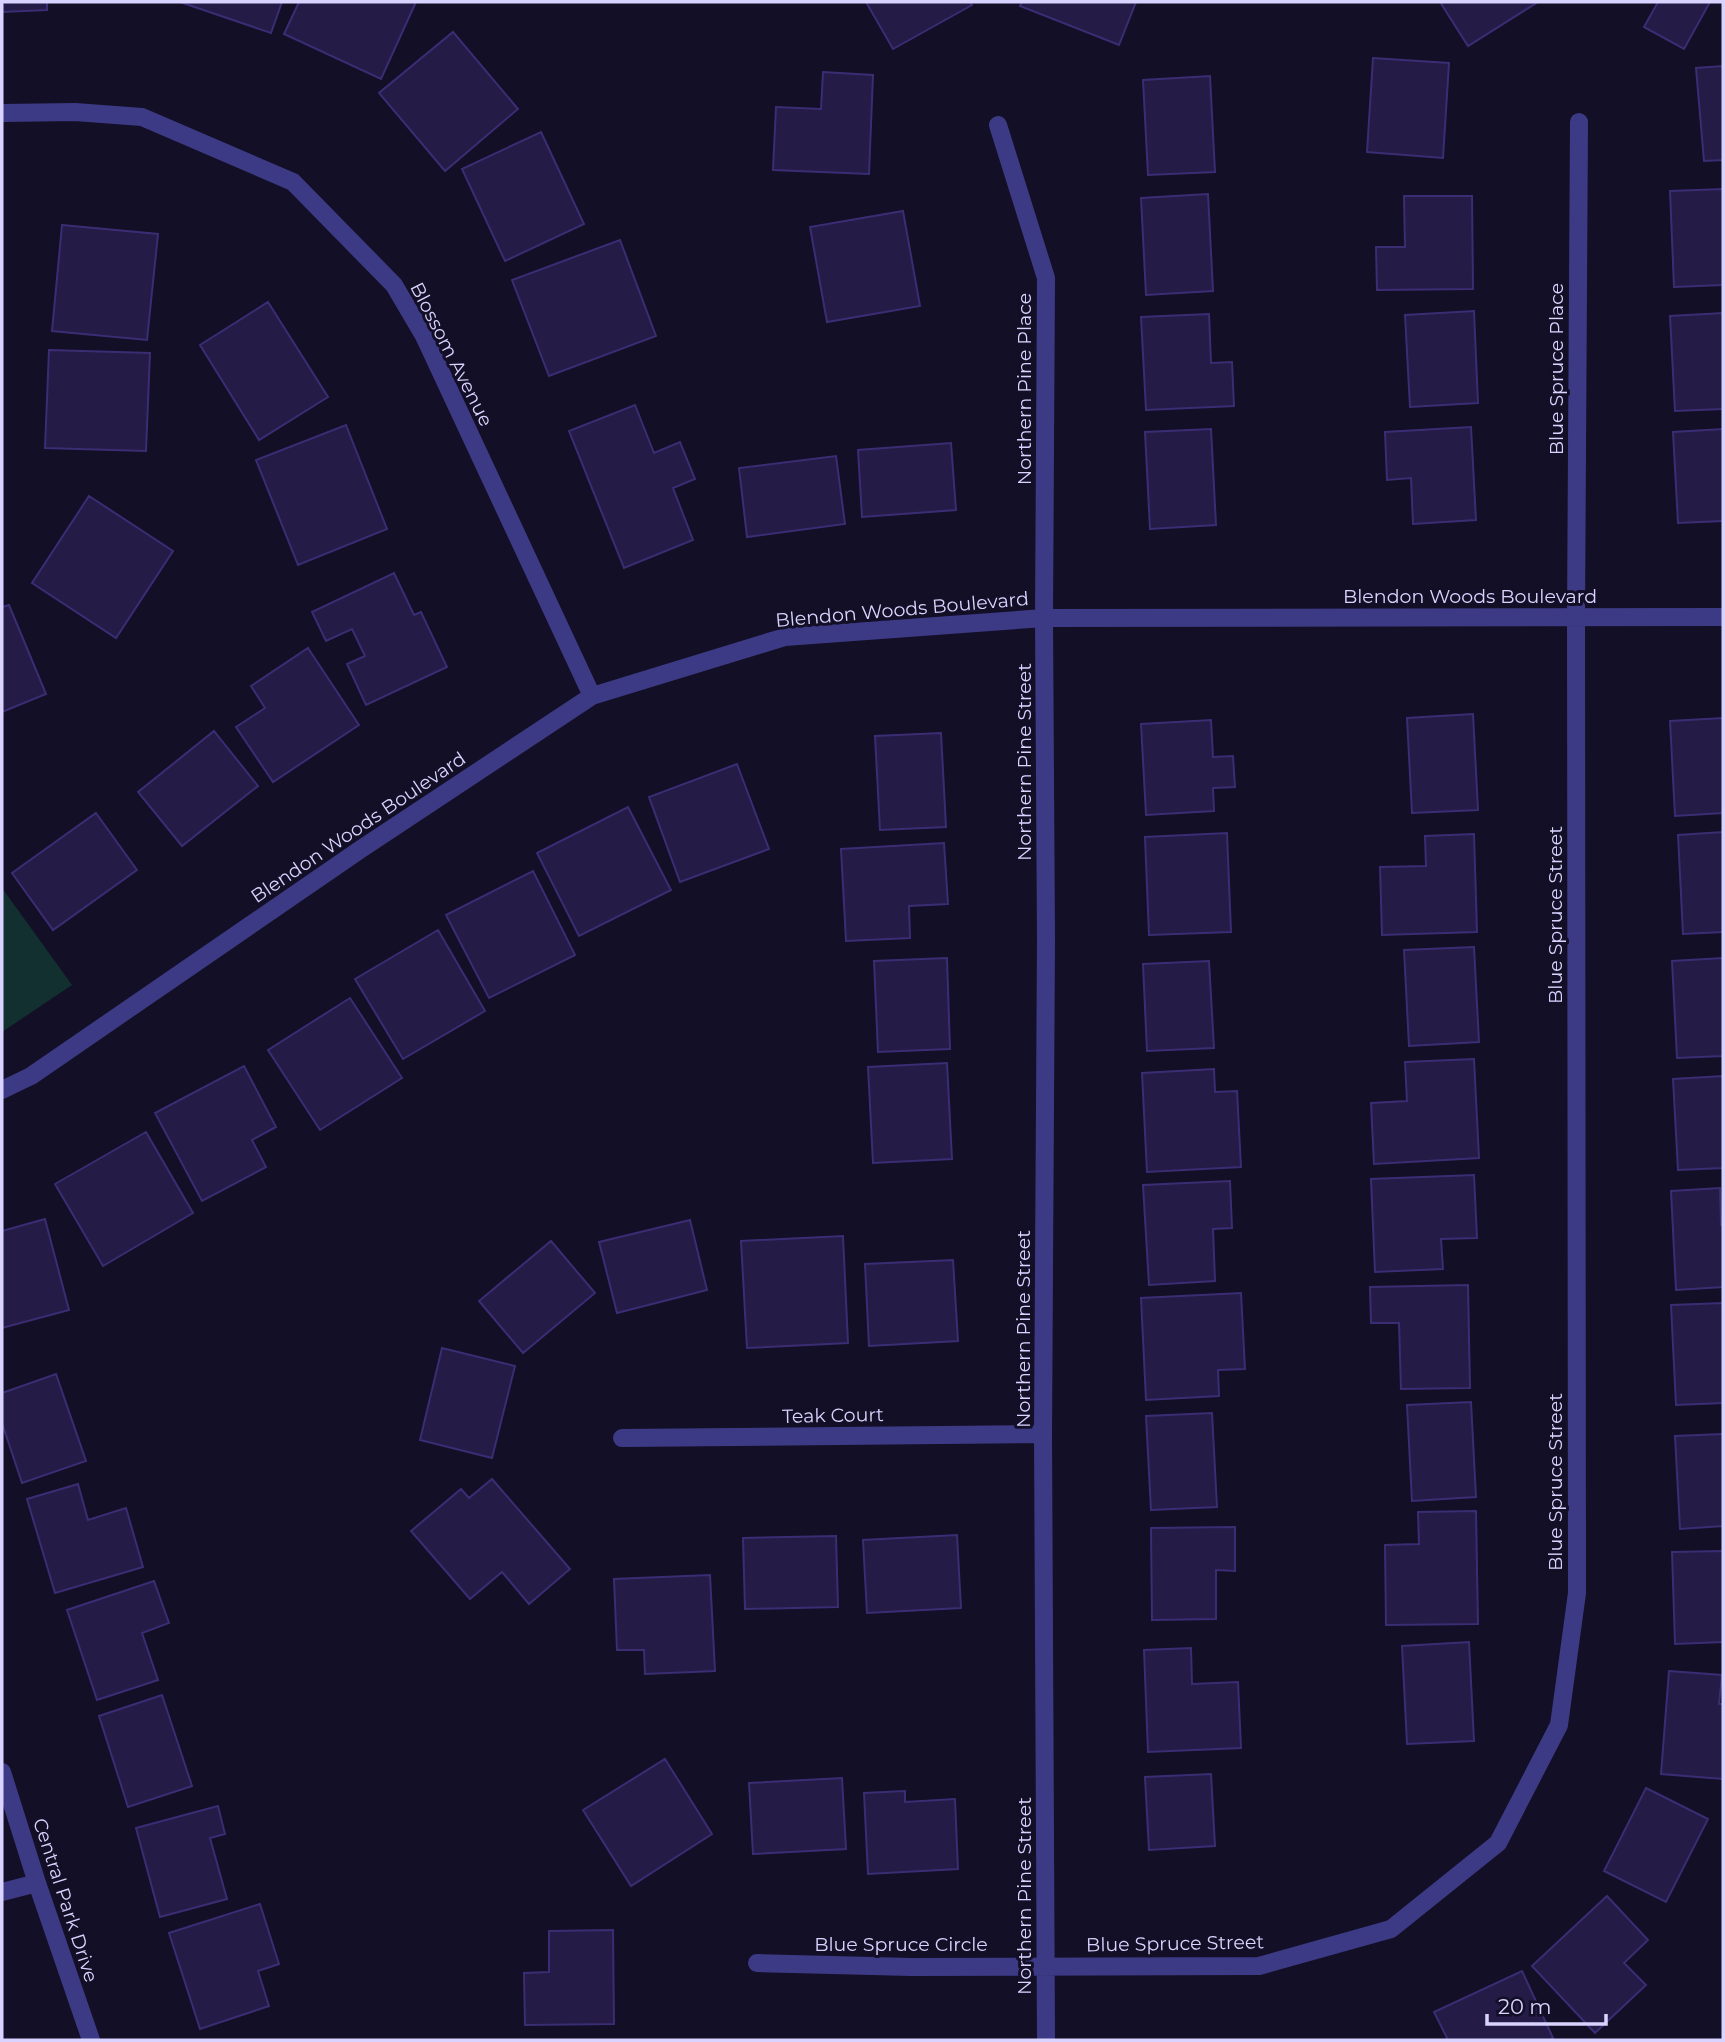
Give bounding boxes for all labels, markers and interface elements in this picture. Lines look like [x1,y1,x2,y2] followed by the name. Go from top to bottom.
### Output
[405,278,498,430] street label: Blossom Avenue
[1545,283,1568,455] street label: Blue Spruce Place
[1013,293,1036,485] street label: Northern Pine Place
[1343,585,1597,608] street label: Blendon Woods Boulevard
[774,587,1030,632] street label: Blendon Woods Boulevard
[1013,663,1036,861] street label: Northern Pine Street
[246,747,470,908] street label: Blendon Woods Boulevard
[1544,826,1567,1004] street label: Blue Spruce Street
[1012,1230,1035,1428] street label: Northern Pine Street
[1544,1393,1567,1571] street label: Blue Spruce Street
[782,1403,884,1428] street label: Teak Court
[1013,1797,1036,1995] street label: Northern Pine Street
[28,1815,103,1985] street label: Central Park Drive
[1086,1930,1264,1957] street label: Blue Spruce Street
[814,1933,988,1956] street label: Blue Spruce Circle
[1487,1982,1606,2026] scale bar
[1498,1994,1552,2019] text: 20 m

